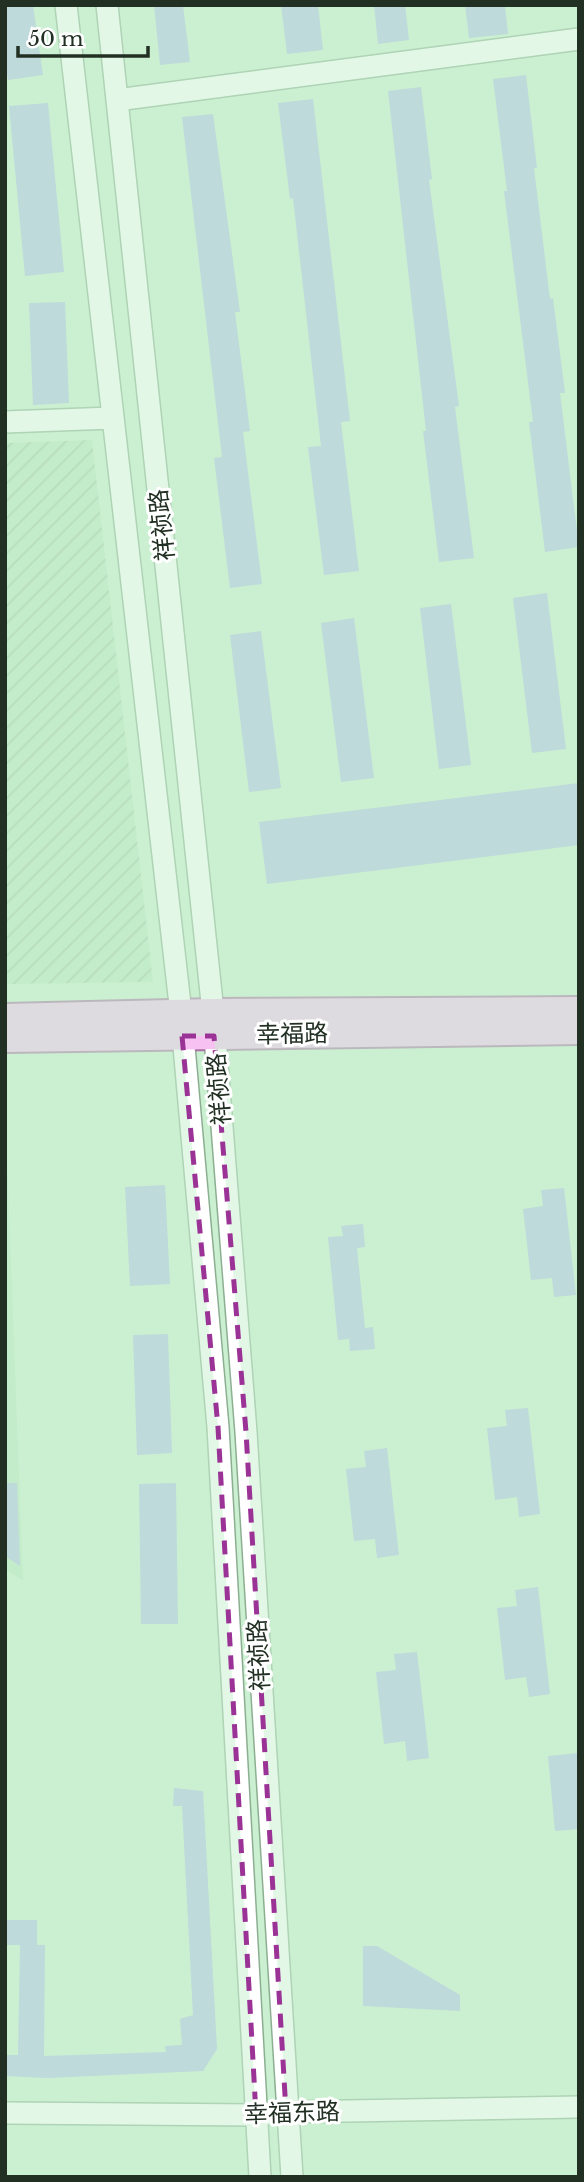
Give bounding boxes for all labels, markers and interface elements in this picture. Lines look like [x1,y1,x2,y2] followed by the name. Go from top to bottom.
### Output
[18,14,147,58] scale bar
[28,26,84,52] text: 50 m
[143,488,180,562] street label: 祥祯路
[256,1018,328,1049] street label: 幸福路
[201,1052,236,1126] street label: 祥祯路
[242,1618,275,1692] street label: 祥祯路
[244,2096,340,2129] street label: 幸福东路

